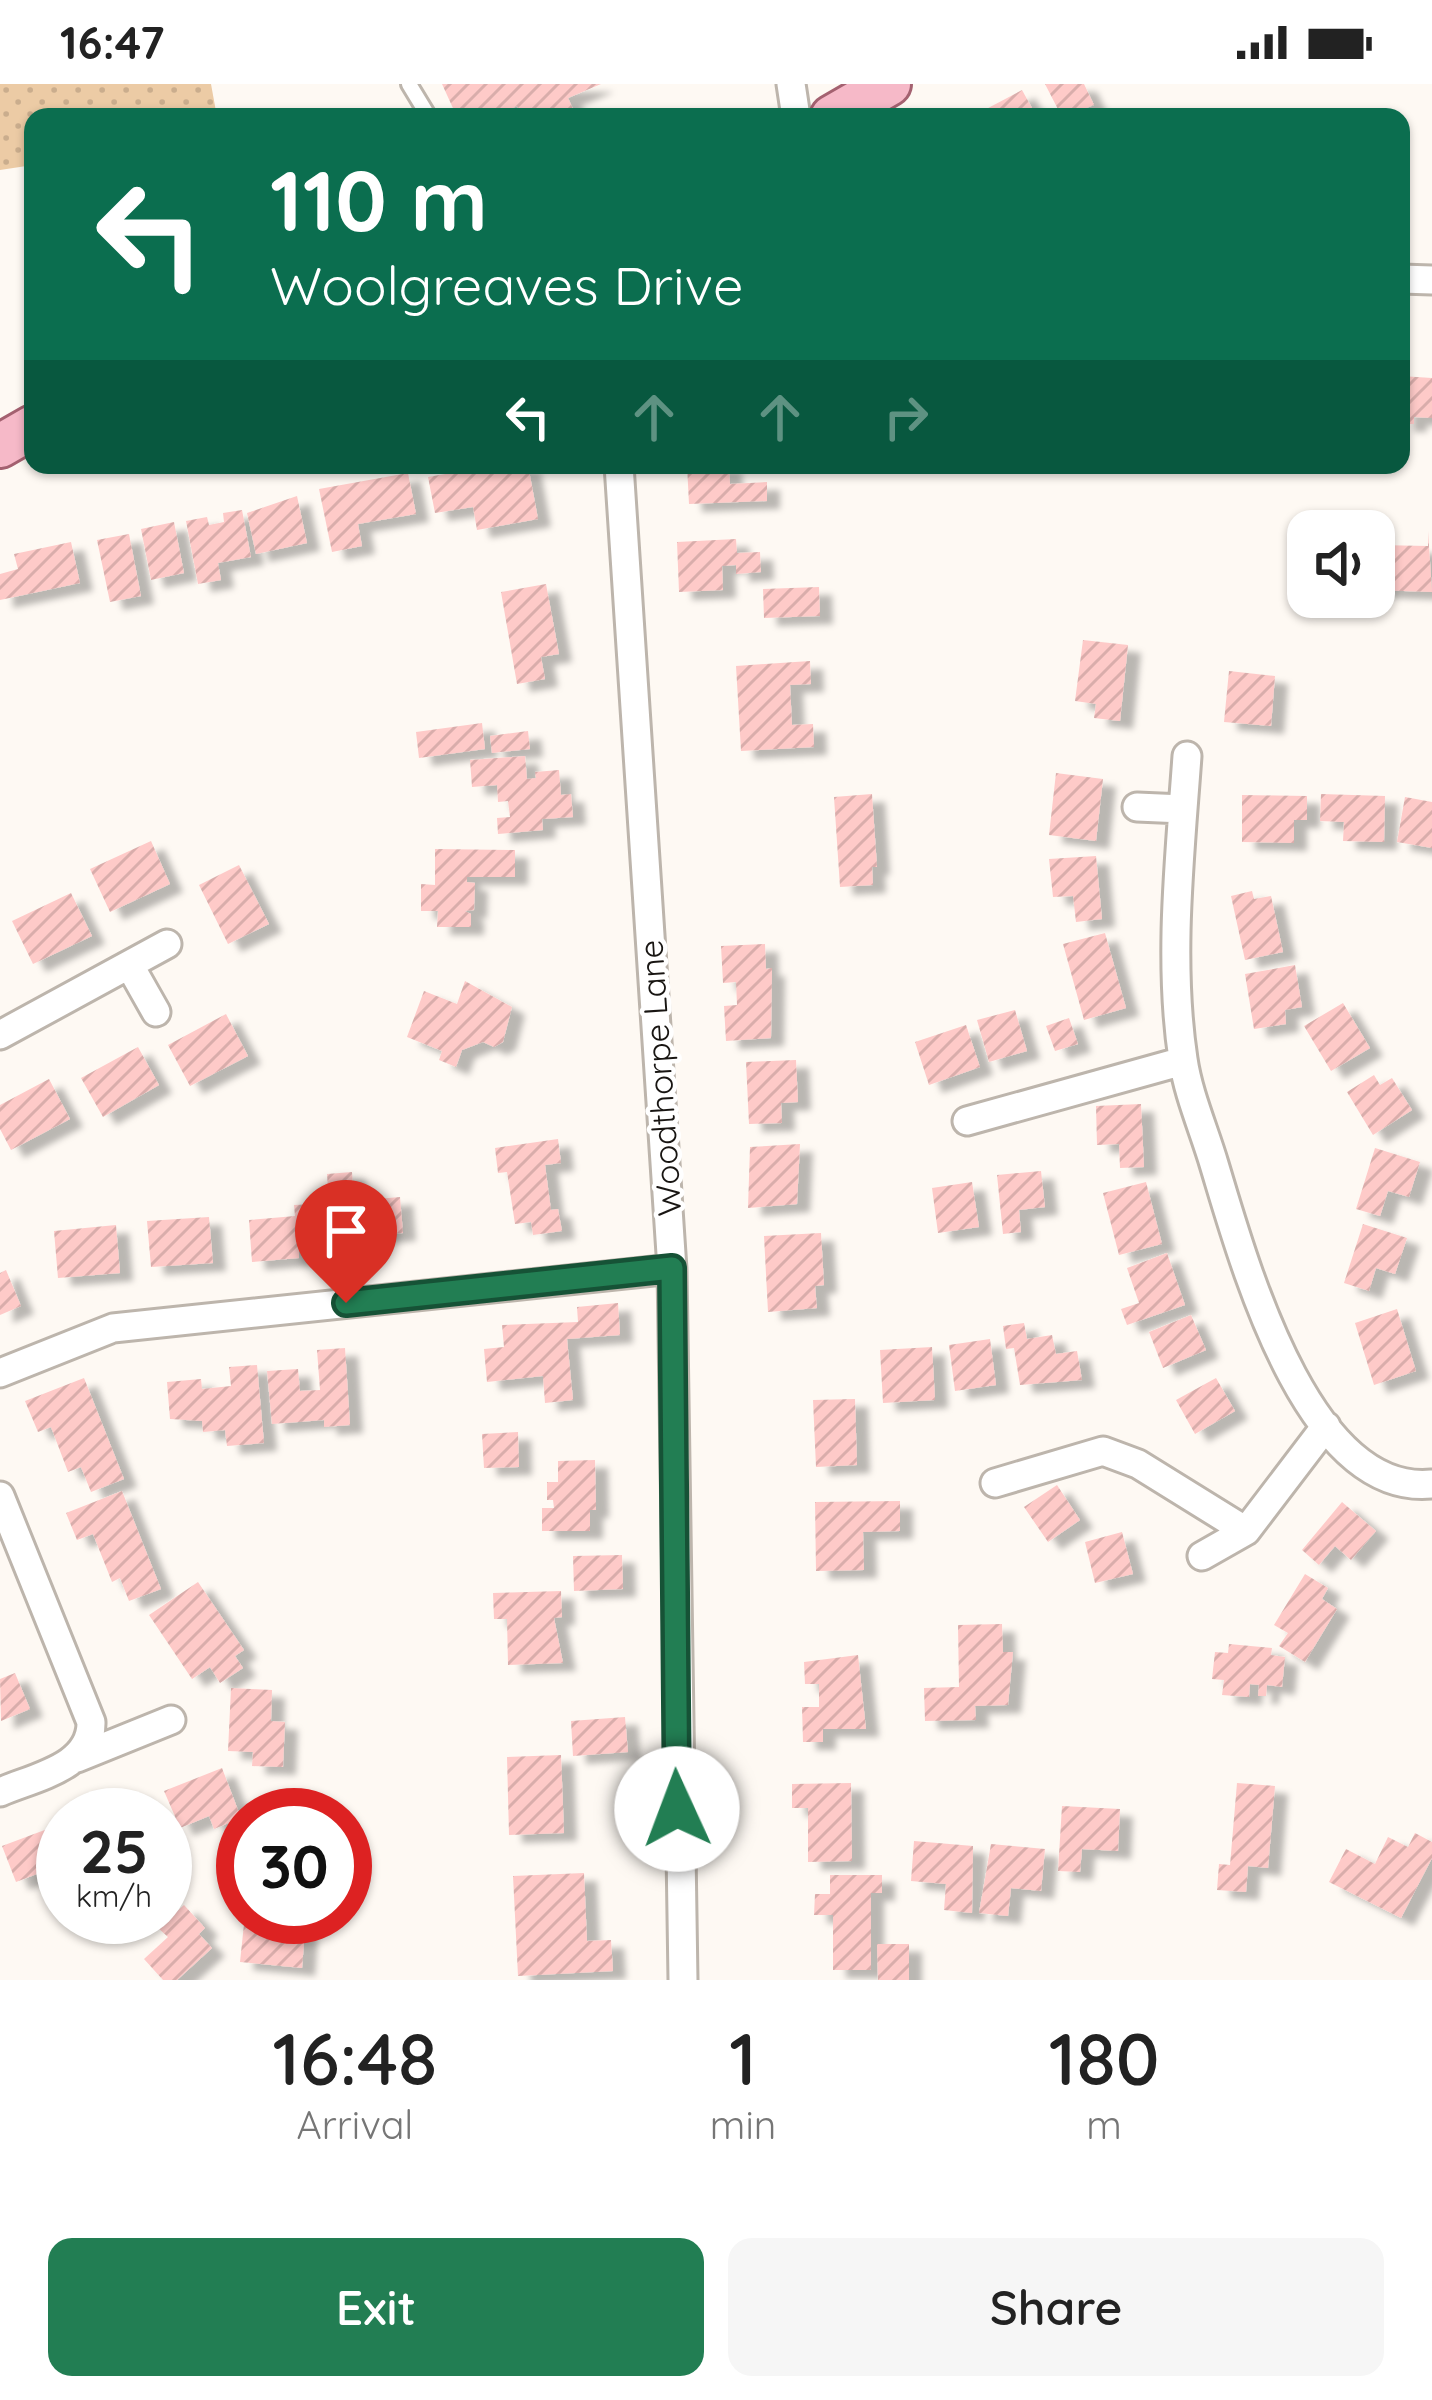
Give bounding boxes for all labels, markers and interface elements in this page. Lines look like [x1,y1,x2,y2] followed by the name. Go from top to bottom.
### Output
[60,14,165,70] text: 16:47
[270,147,488,252] text: 110 m
[72,156,228,312] icon: left
[270,251,743,319] text: Woolgreaves Drive
[495,384,561,450] icon: left
[621,384,687,450] icon: ahead
[747,384,813,450] icon: ahead
[873,384,939,450] icon: right
[1287,510,1395,618] map controls
[1287,510,1395,618] button: sound
[629,939,690,1218] street label: Woodthorpe Lane
[295,1180,397,1303] pin
[313,1198,379,1264] icon: arrive
[614,1746,740,1872] position arrow
[216,1788,372,1944] speed limit sign: 30
[80,1813,148,1888] text: 25
[76,1877,152,1915] text: km/h
[273,2013,437,2103] text: 16:48
[729,2013,757,2103] text: 1
[1049,2013,1159,2103] text: 180
[297,2100,413,2149] text: Arrival
[710,2100,776,2149] text: min
[1086,2100,1122,2149] text: m
[48,2238,704,2376] button: Exit
[728,2238,1384,2376] button: Share

